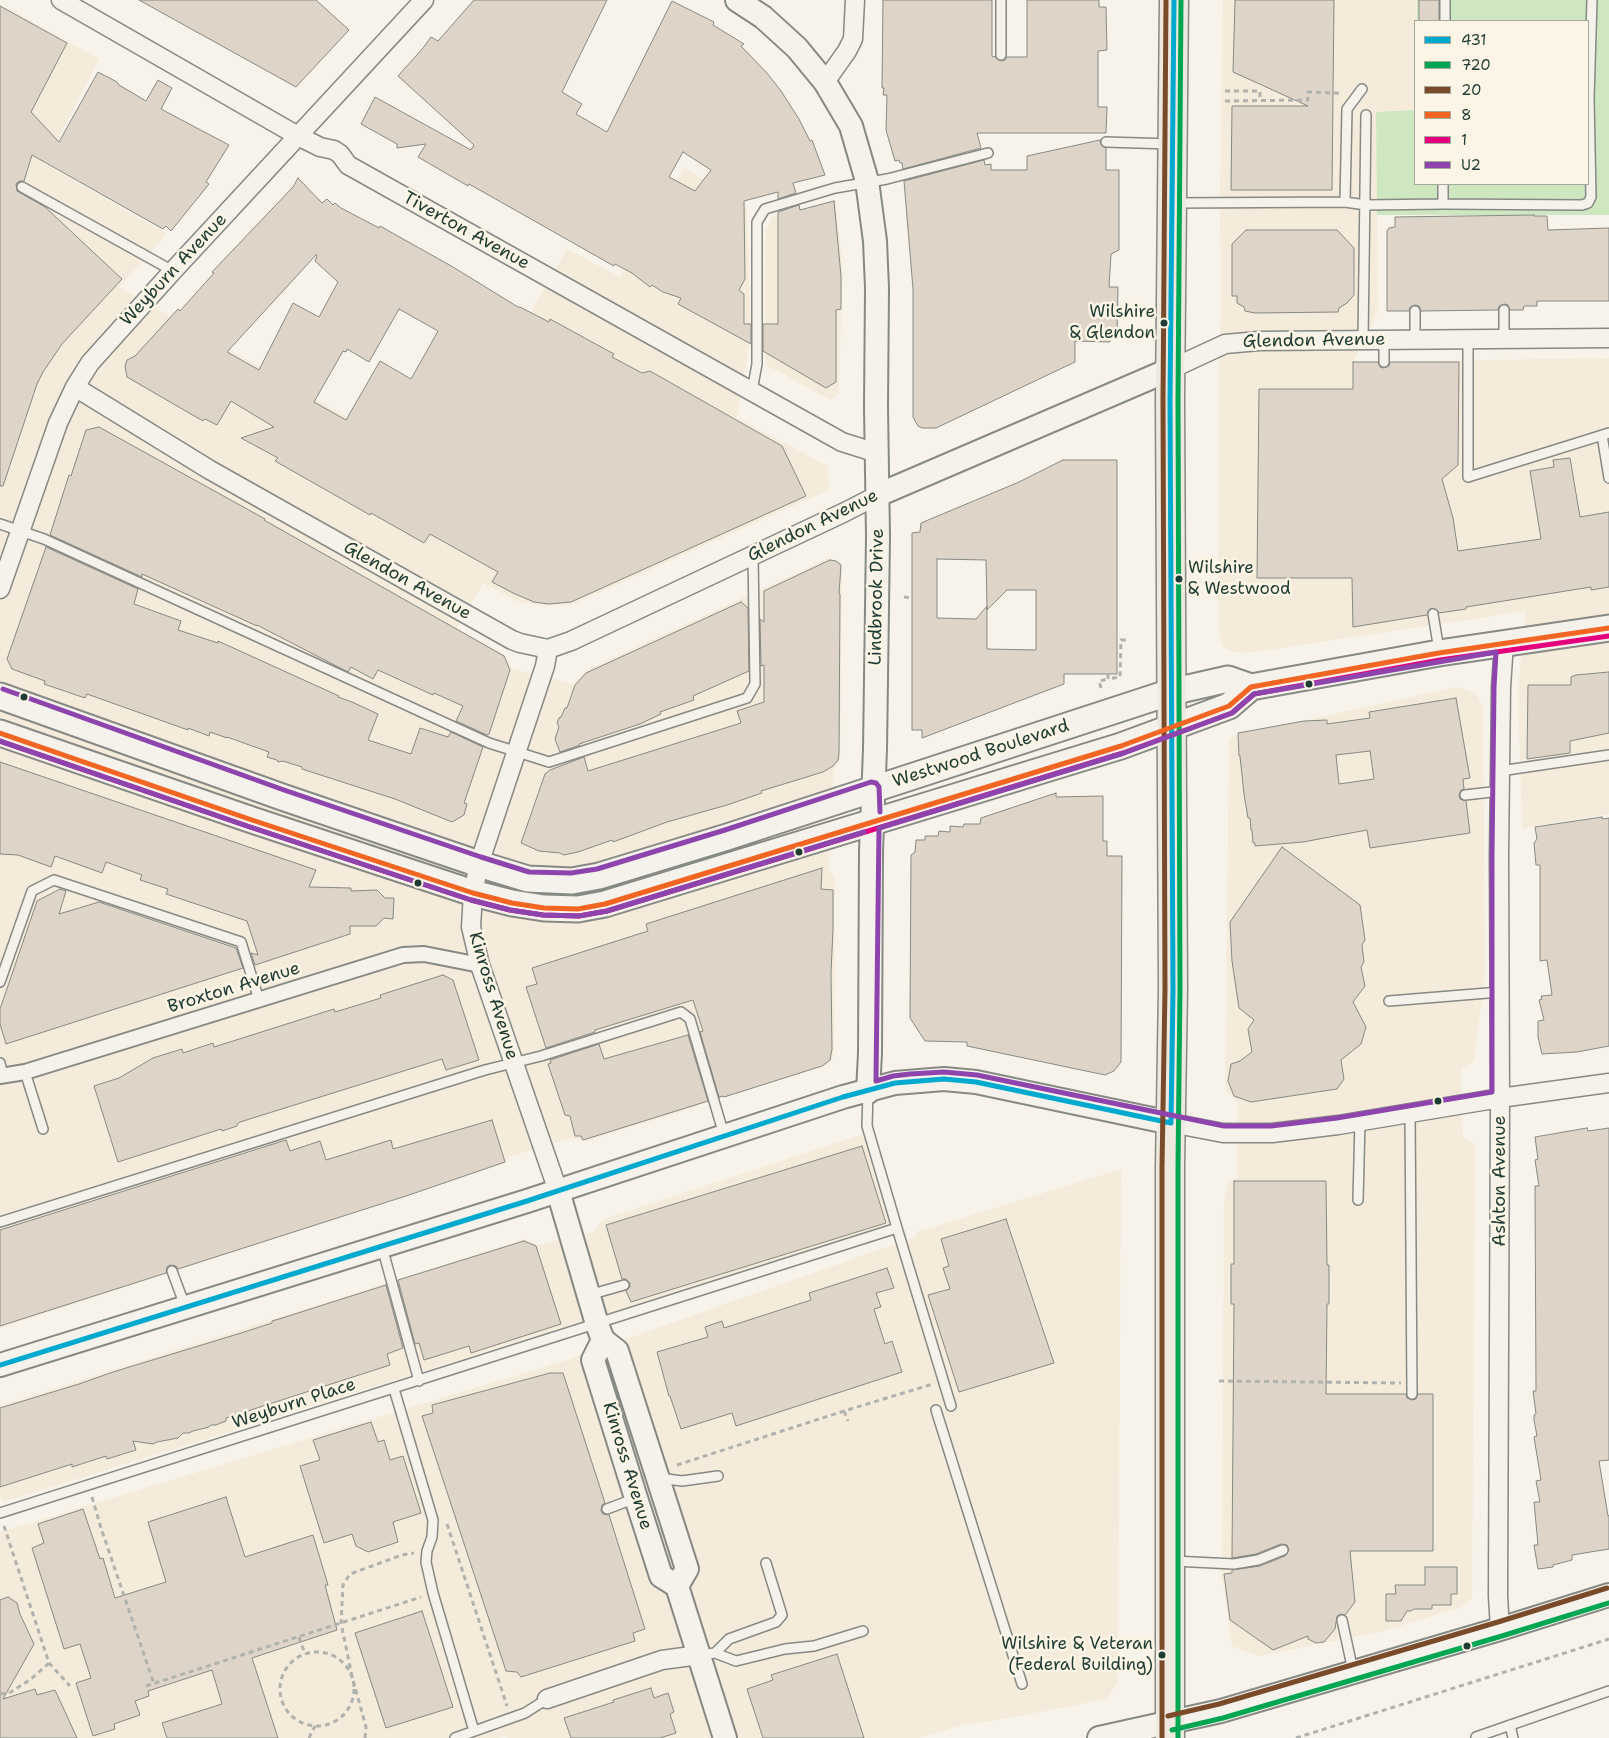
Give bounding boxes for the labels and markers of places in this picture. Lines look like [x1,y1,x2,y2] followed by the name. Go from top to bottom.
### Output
[1070,303,1155,343] place label: Wilshire & Glendon
[1159,318,1169,328] marker: Wilshire & Glendon
[1188,559,1291,599] place label: Wilshire & Westwood
[1174,574,1184,584] marker: Wilshire & Westwood
[1304,679,1314,689] unlabelled marker
[19,692,29,702] unlabelled marker
[794,847,804,857] unlabelled marker
[413,878,423,888] unlabelled marker
[1433,1096,1443,1106] unlabelled marker
[1001,1635,1153,1675] place label: Wilshire & Veteran (Federal Building)
[1462,1641,1472,1651] unlabelled marker
[1157,1650,1167,1660] marker: Wilshire & Veteran (Federal Building)

